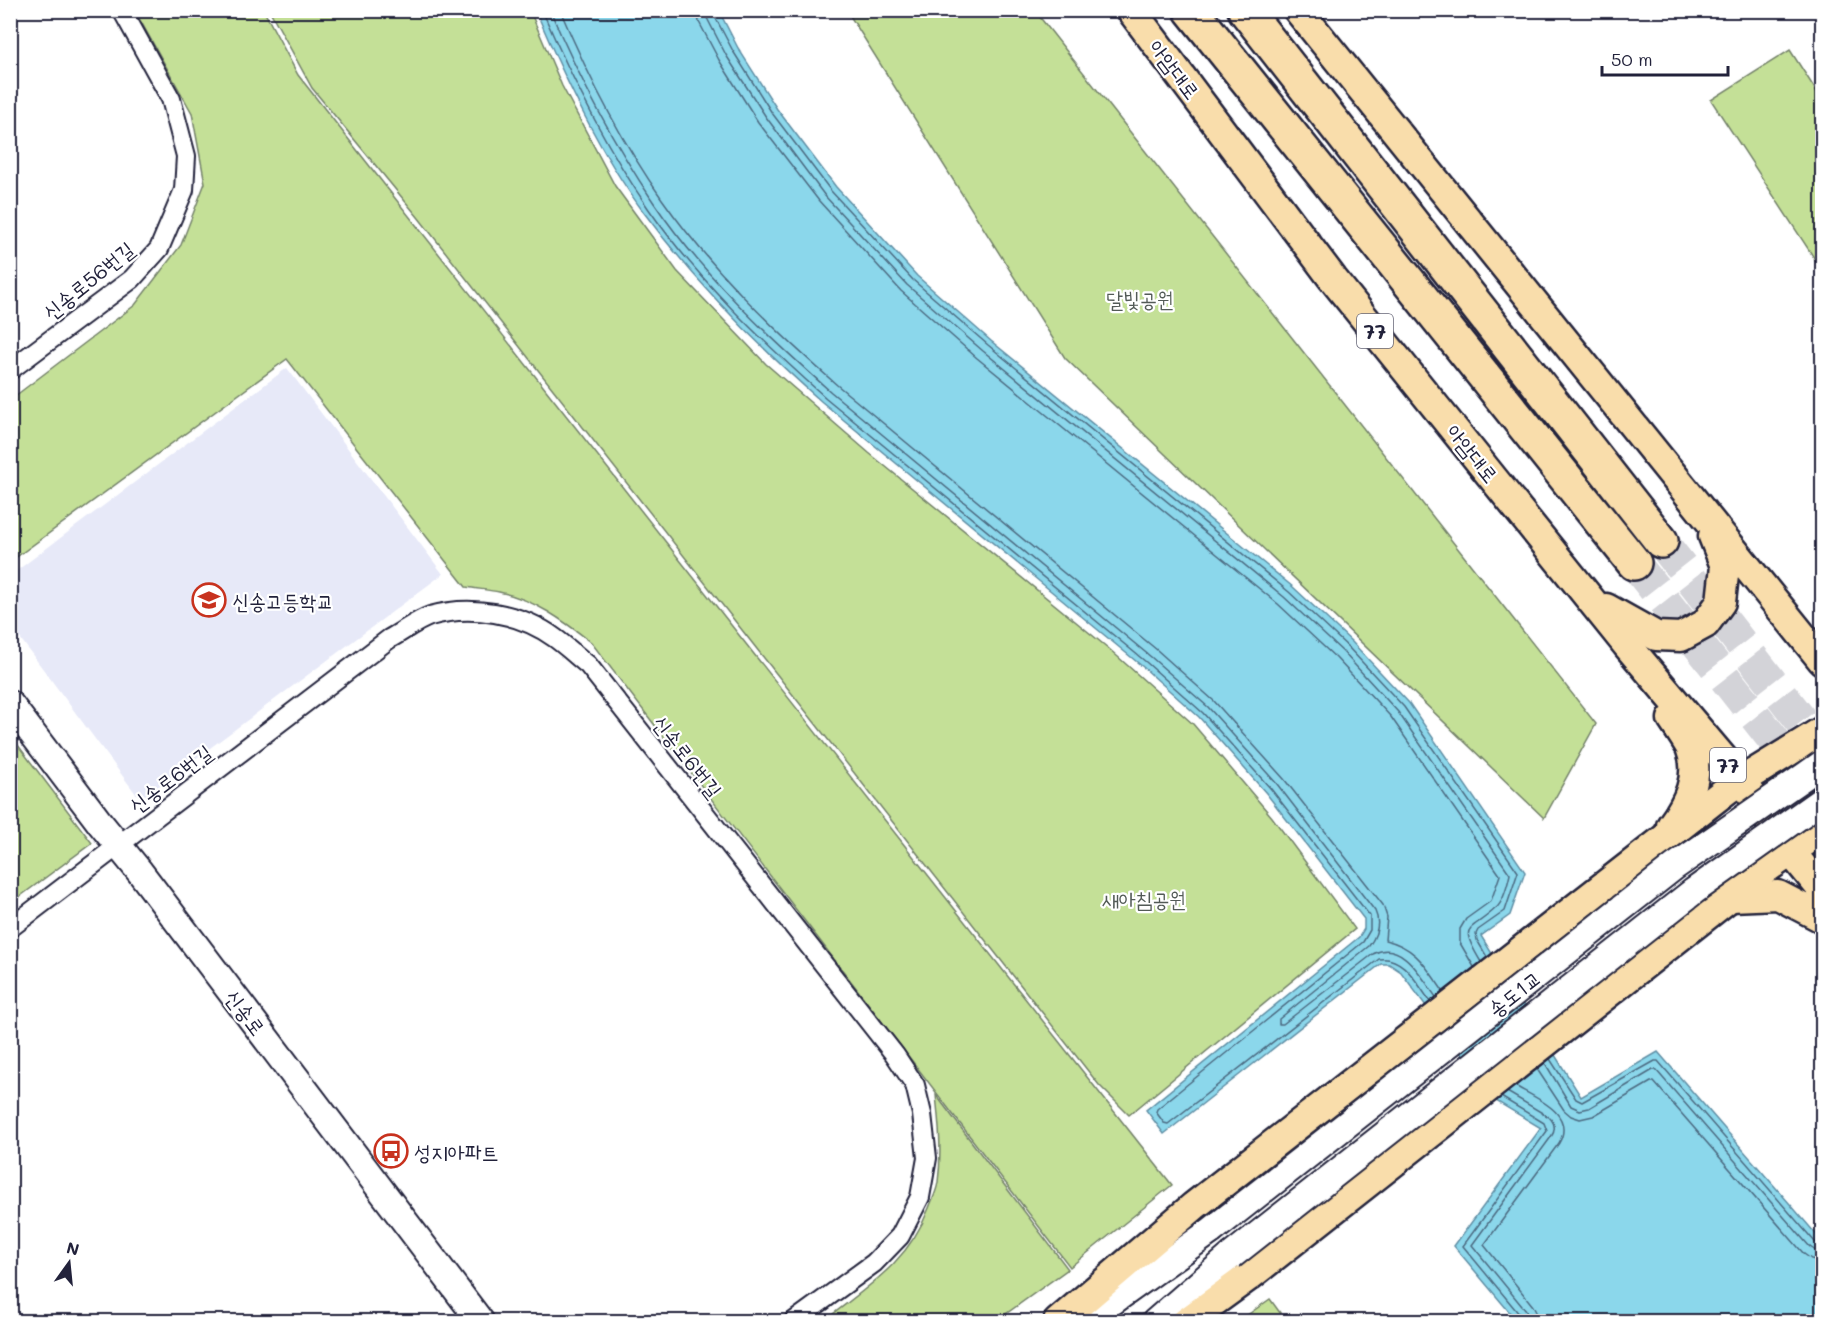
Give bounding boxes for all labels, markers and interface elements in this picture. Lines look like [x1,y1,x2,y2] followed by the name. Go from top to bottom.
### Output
[1144,34,1206,104] street label: 아암대로
[1602,39,1728,77] scale bar
[1611,47,1653,71] text: 50 m
[37,235,139,325] street label: 신송로56번길
[1106,285,1174,312] park label: 달빛공원
[1357,314,1393,348] road number: 77
[1441,418,1505,488] street label: 아암대로
[191,582,227,618] school or university icon: 신송고등학교
[232,587,333,614] place label: 신송고등학교
[647,709,729,803] street label: 신송로6번길
[123,738,217,818] street label: 신송로6번길
[1710,748,1746,782] road number: 77
[1102,885,1186,912] park label: 새아침공원
[1482,964,1546,1022] street label: 송도1교
[220,984,272,1040] street label: 신송로
[373,1133,409,1169] bus stop icon: 성지아파트
[414,1138,499,1165] place label: 성지아파트
[39,1233,99,1293] north arrow
[64,1236,82,1260] text: N

